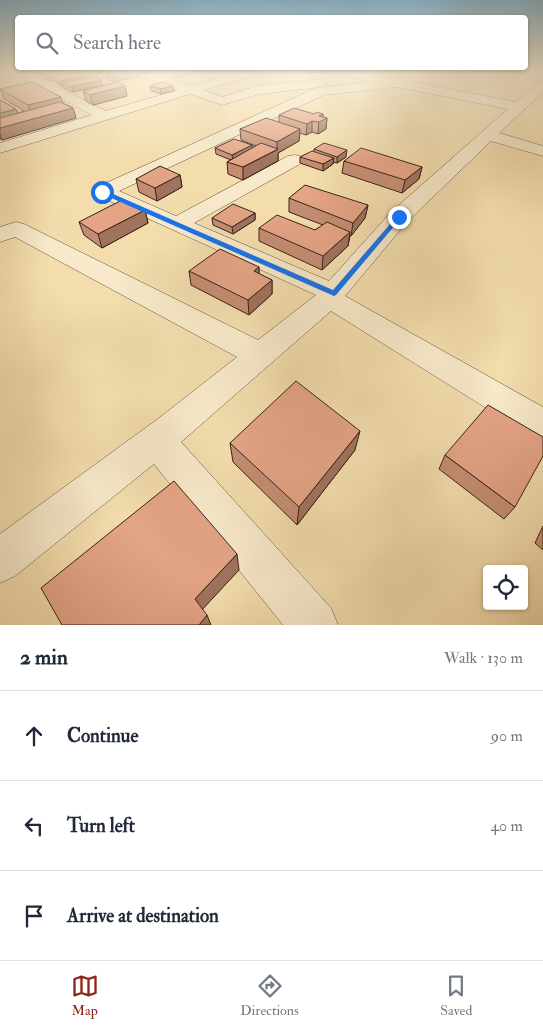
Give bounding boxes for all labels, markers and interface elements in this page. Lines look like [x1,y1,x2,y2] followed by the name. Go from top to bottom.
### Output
[15,15,528,70] search box
[33,29,61,57] icon: search
[73,31,161,55] text: Search here
[91,181,114,204] route start
[388,206,411,229] route end
[483,565,528,610] map controls
[483,565,528,610] button: locate
[20,644,68,671] text: 2 min
[444,648,523,668] text: Walk · 130 m
[20,722,48,750] icon: ahead
[67,724,138,748] text: Continue
[491,726,523,746] text: 90 m
[20,812,48,840] icon: left
[67,814,135,838] text: Turn left
[490,816,523,836] text: 40 m
[20,902,48,930] icon: arrive
[67,904,219,928] text: Arrive at destination
[71,972,99,1019] tab: Map
[240,972,299,1019] tab: Directions
[440,972,472,1019] tab: Saved

